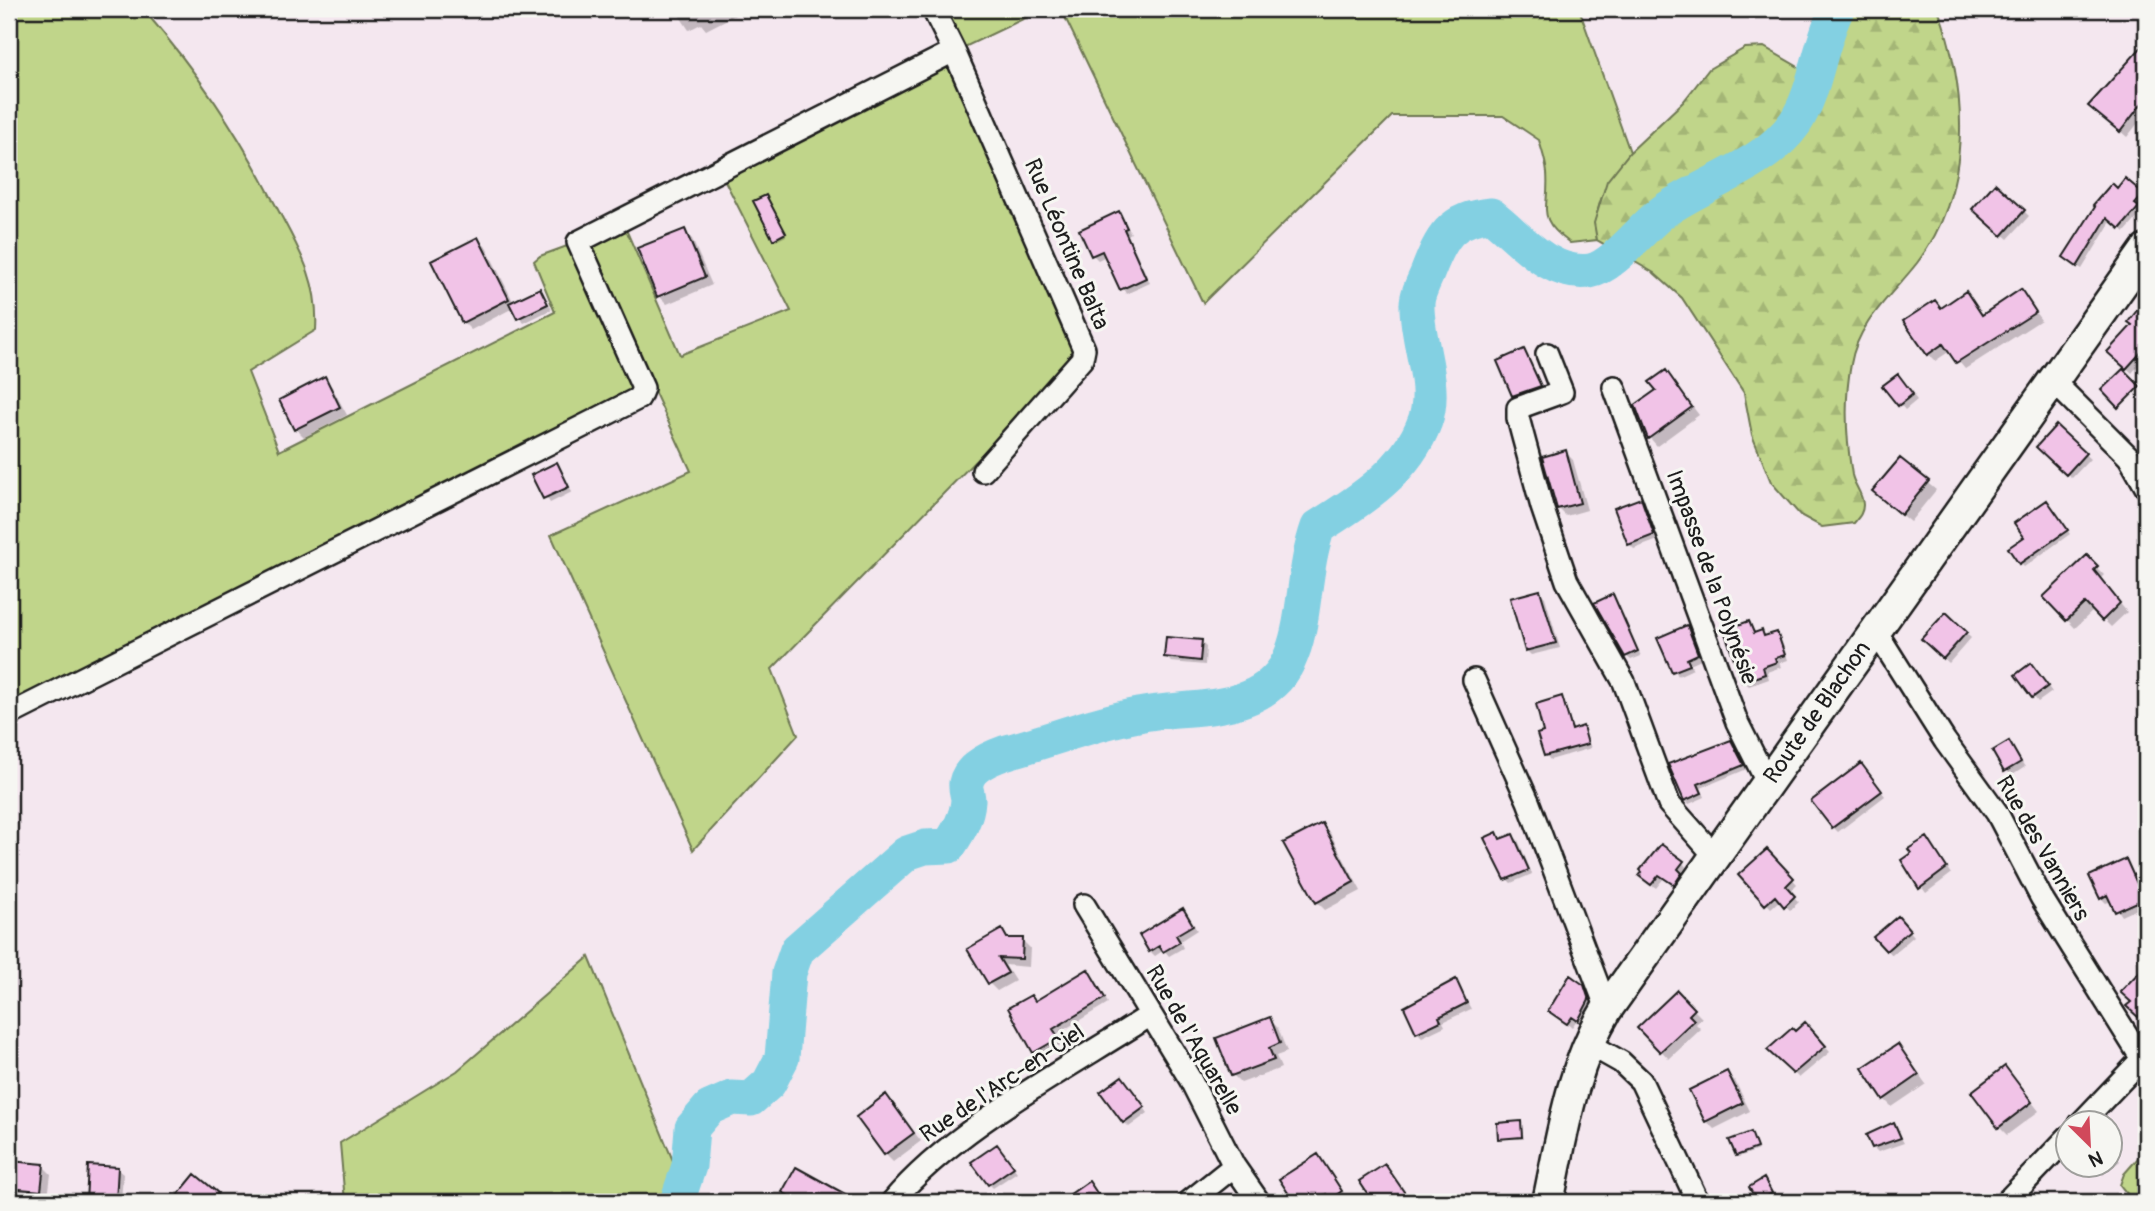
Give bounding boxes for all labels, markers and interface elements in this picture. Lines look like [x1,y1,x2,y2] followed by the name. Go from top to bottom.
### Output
[1018,154,1116,334] street label: Rue Léontine Balta
[1660,466,1764,689] street label: Impasse de la Polynésie
[1757,635,1877,789] street label: Route de Blachon
[1990,770,2096,926] street label: Rue des Vanniers
[1139,960,1249,1121] street label: Rue de l'Aquarelle
[914,1017,1090,1149] street label: Rue de l'Arc-en-Ciel
[2054,1110,2124,1180] north arrow
[2085,1145,2106,1172] text: N

